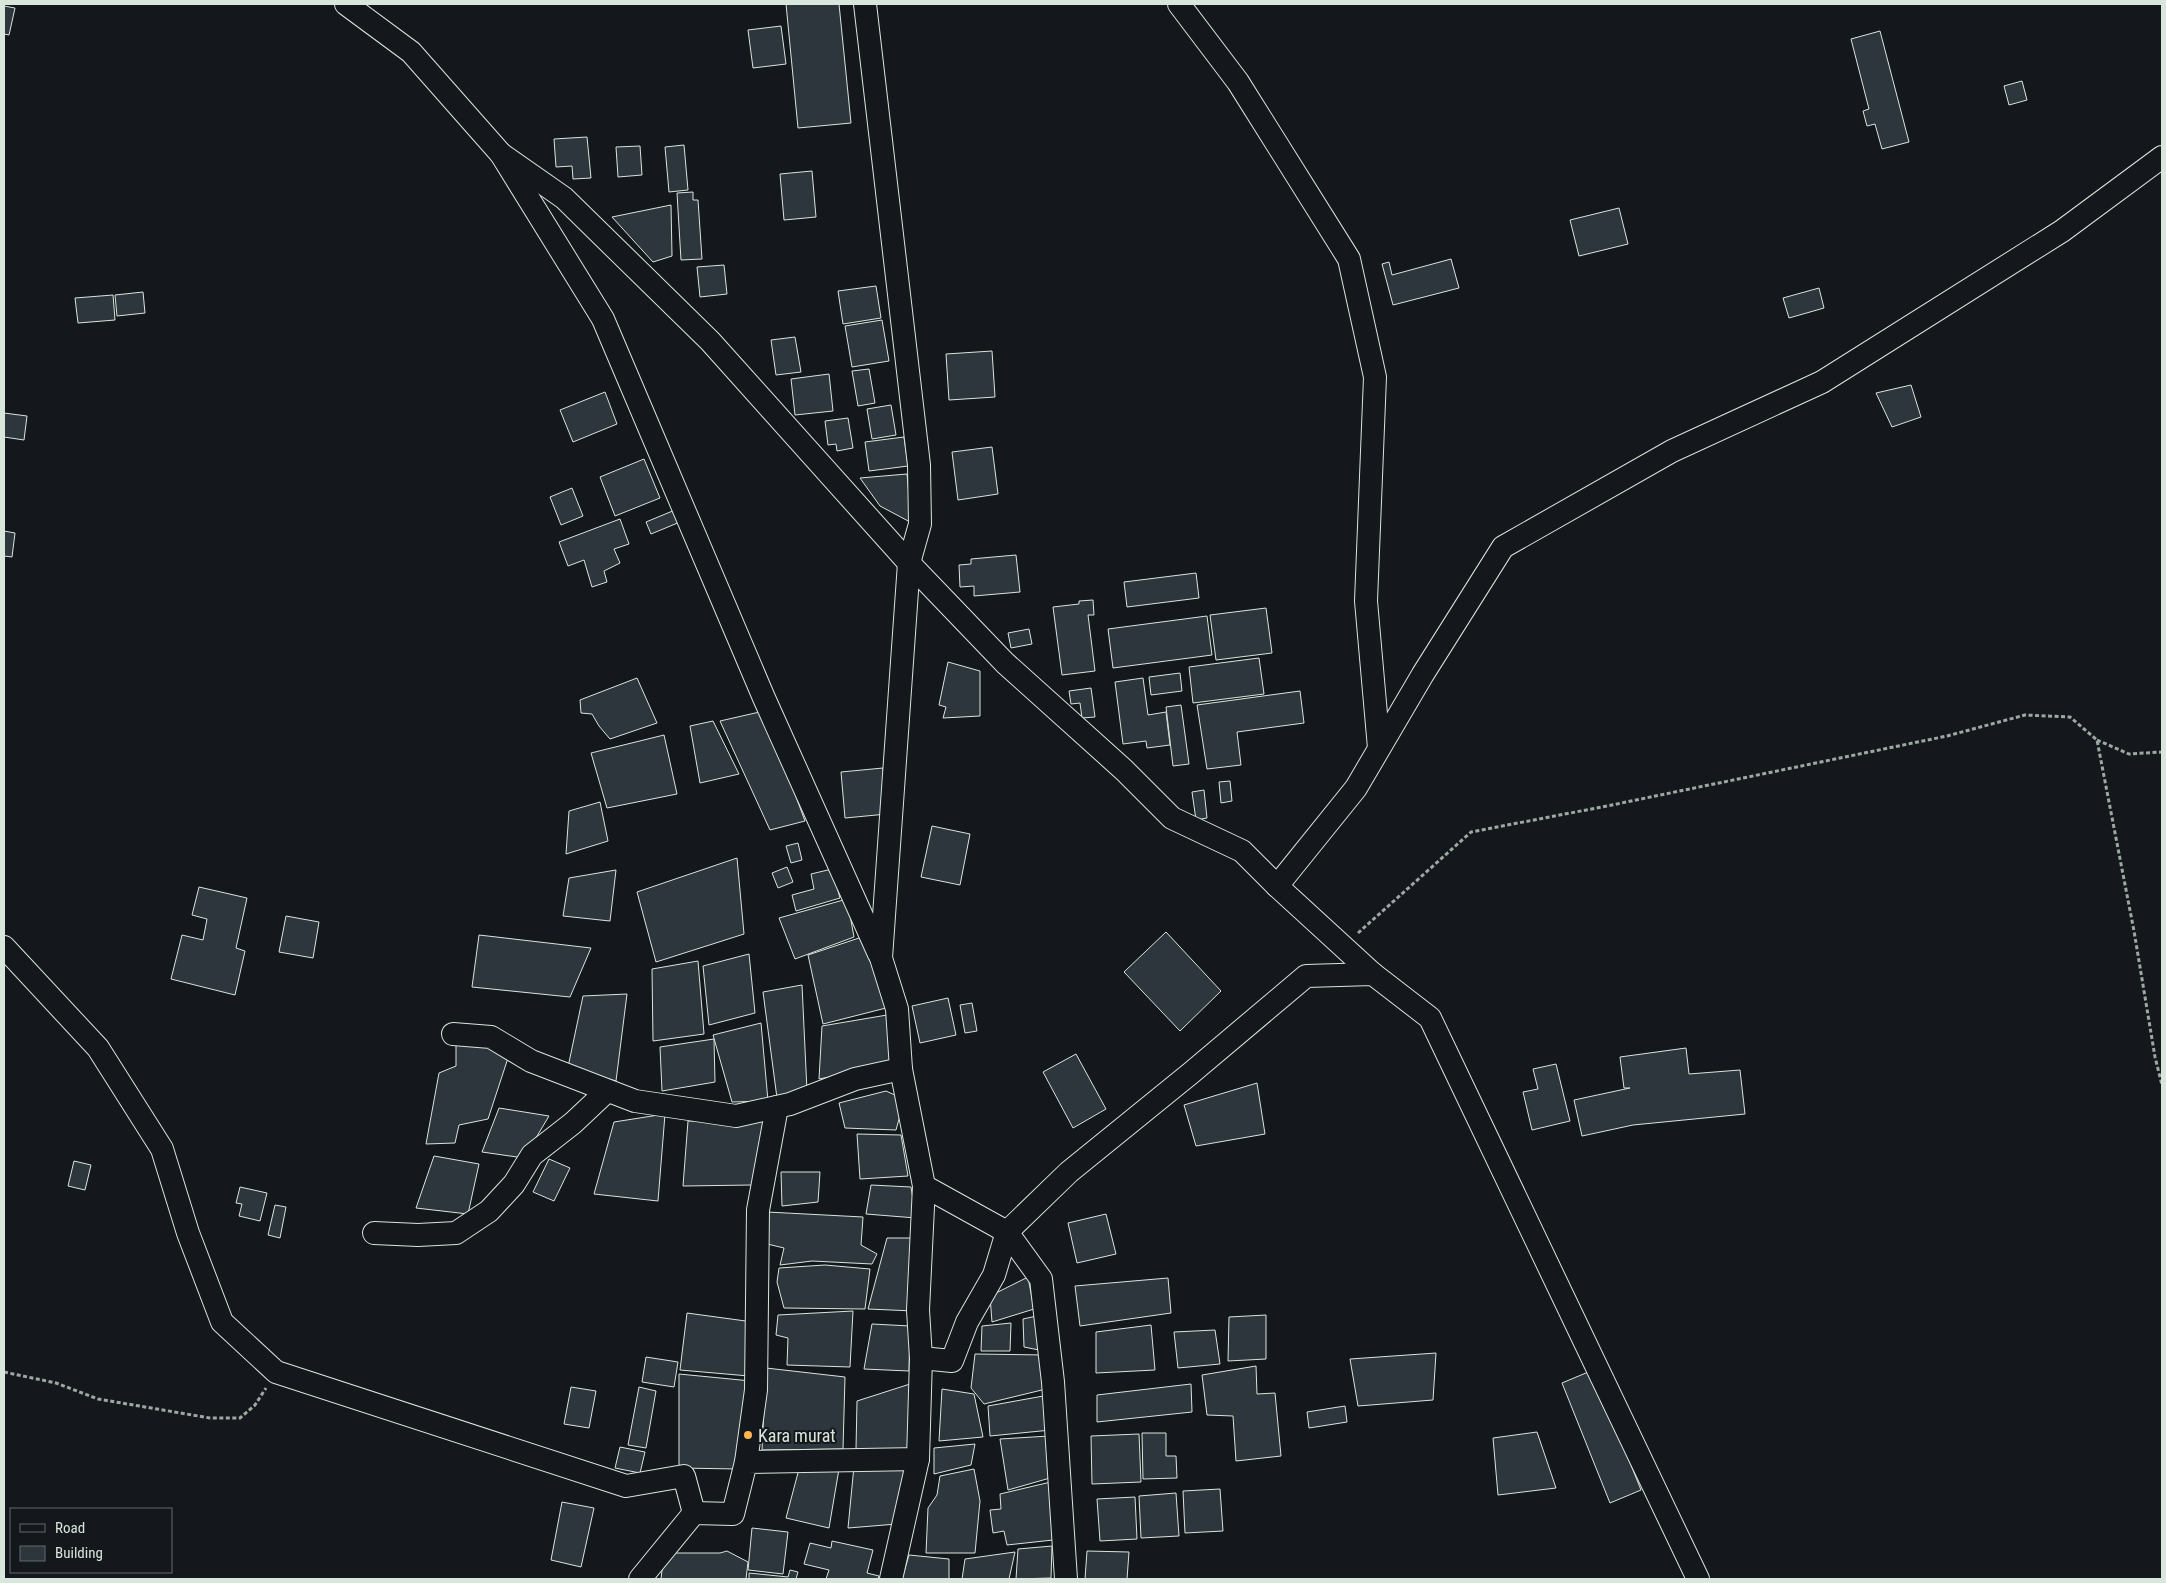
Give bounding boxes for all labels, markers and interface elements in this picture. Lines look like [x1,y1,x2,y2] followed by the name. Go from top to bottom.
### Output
[758,1425,836,1446] place label: Kara murat
[742,1429,754,1441] marker: Kara murat
[10,1508,172,1573] legend
[55,1519,85,1537] text: Road
[55,1544,103,1562] text: Building

